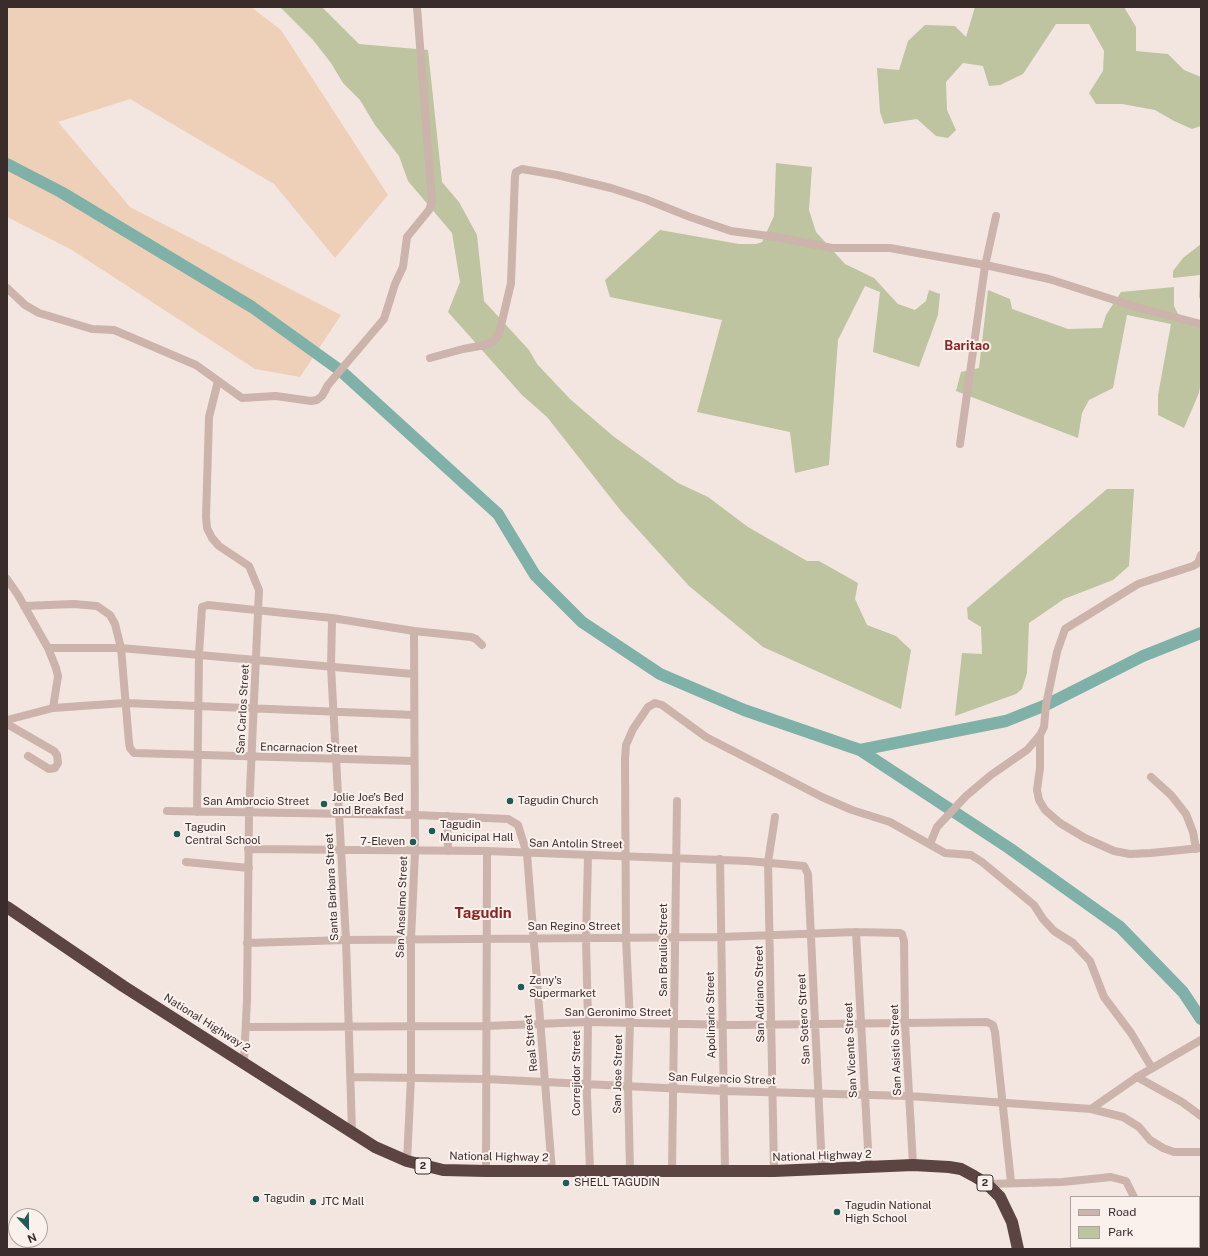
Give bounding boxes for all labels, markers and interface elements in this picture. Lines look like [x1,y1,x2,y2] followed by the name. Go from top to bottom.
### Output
[944,338,990,354] district label: Baritao
[234,664,252,754] street label: San Carlos Street
[260,741,358,755] street label: Encarnacion Street
[332,791,404,817] place label: Jolie Joe's Bed and Breakfast
[518,794,598,808] place label: Tagudin Church
[203,795,309,809] street label: San Ambrocio Street
[505,796,515,806] marker: Tagudin Church
[319,799,329,809] marker: Jolie Joe's Bed and Breakfast
[440,818,514,844] place label: Tagudin Municipal Hall
[185,821,261,847] place label: Tagudin Central School
[427,826,437,836] marker: Tagudin Municipal Hall
[172,829,182,839] marker: Tagudin Central School
[323,833,341,941] street label: Santa Barbara Street
[360,835,405,849] place label: 7-Eleven
[408,837,418,847] marker: 7-Eleven
[529,837,623,851] street label: San Antolin Street
[394,856,410,958] street label: San Anselmo Street
[657,903,671,997] street label: San Braulio Street
[454,904,512,922] district label: Tagudin
[528,920,620,934] street label: San Regino Street
[753,945,767,1043] street label: San Adriano Street
[704,971,718,1059] street label: Apolinario Street
[795,973,813,1065] street label: San Sotero Street
[529,974,596,1000] place label: Zeny's Supermarket
[516,982,526,992] marker: Zeny's Supermarket
[161,991,253,1055] street label: National Highway 2
[842,1002,860,1098] street label: San Vicente Street
[888,1004,904,1096] street label: San Asistio Street
[565,1006,671,1020] street label: San Geronimo Street
[521,1014,541,1072] street label: Real Street
[570,1030,584,1116] street label: Correjidor Street
[611,1034,625,1114] street label: San Jose Street
[668,1071,776,1087] street label: San Fulgencio Street
[772,1148,872,1164] street label: National Highway 2
[449,1150,549,1164] street label: National Highway 2
[415,1158,431,1174] road number: 2
[977,1175,993,1191] road number: 2
[574,1176,660,1190] place label: SHELL TAGUDIN
[561,1178,571,1188] marker: SHELL TAGUDIN
[264,1192,305,1206] place label: Tagudin
[251,1194,261,1204] marker: Tagudin
[321,1195,364,1209] place label: JTC Mall
[1070,1196,1200,1248] legend
[308,1197,318,1207] marker: JTC Mall
[845,1199,932,1225] place label: Tagudin National High School
[1108,1205,1136,1219] text: Road
[832,1207,842,1217] marker: Tagudin National High School
[8,1208,48,1248] north arrow
[1108,1225,1134,1239] text: Park
[26,1231,38,1245] text: N

